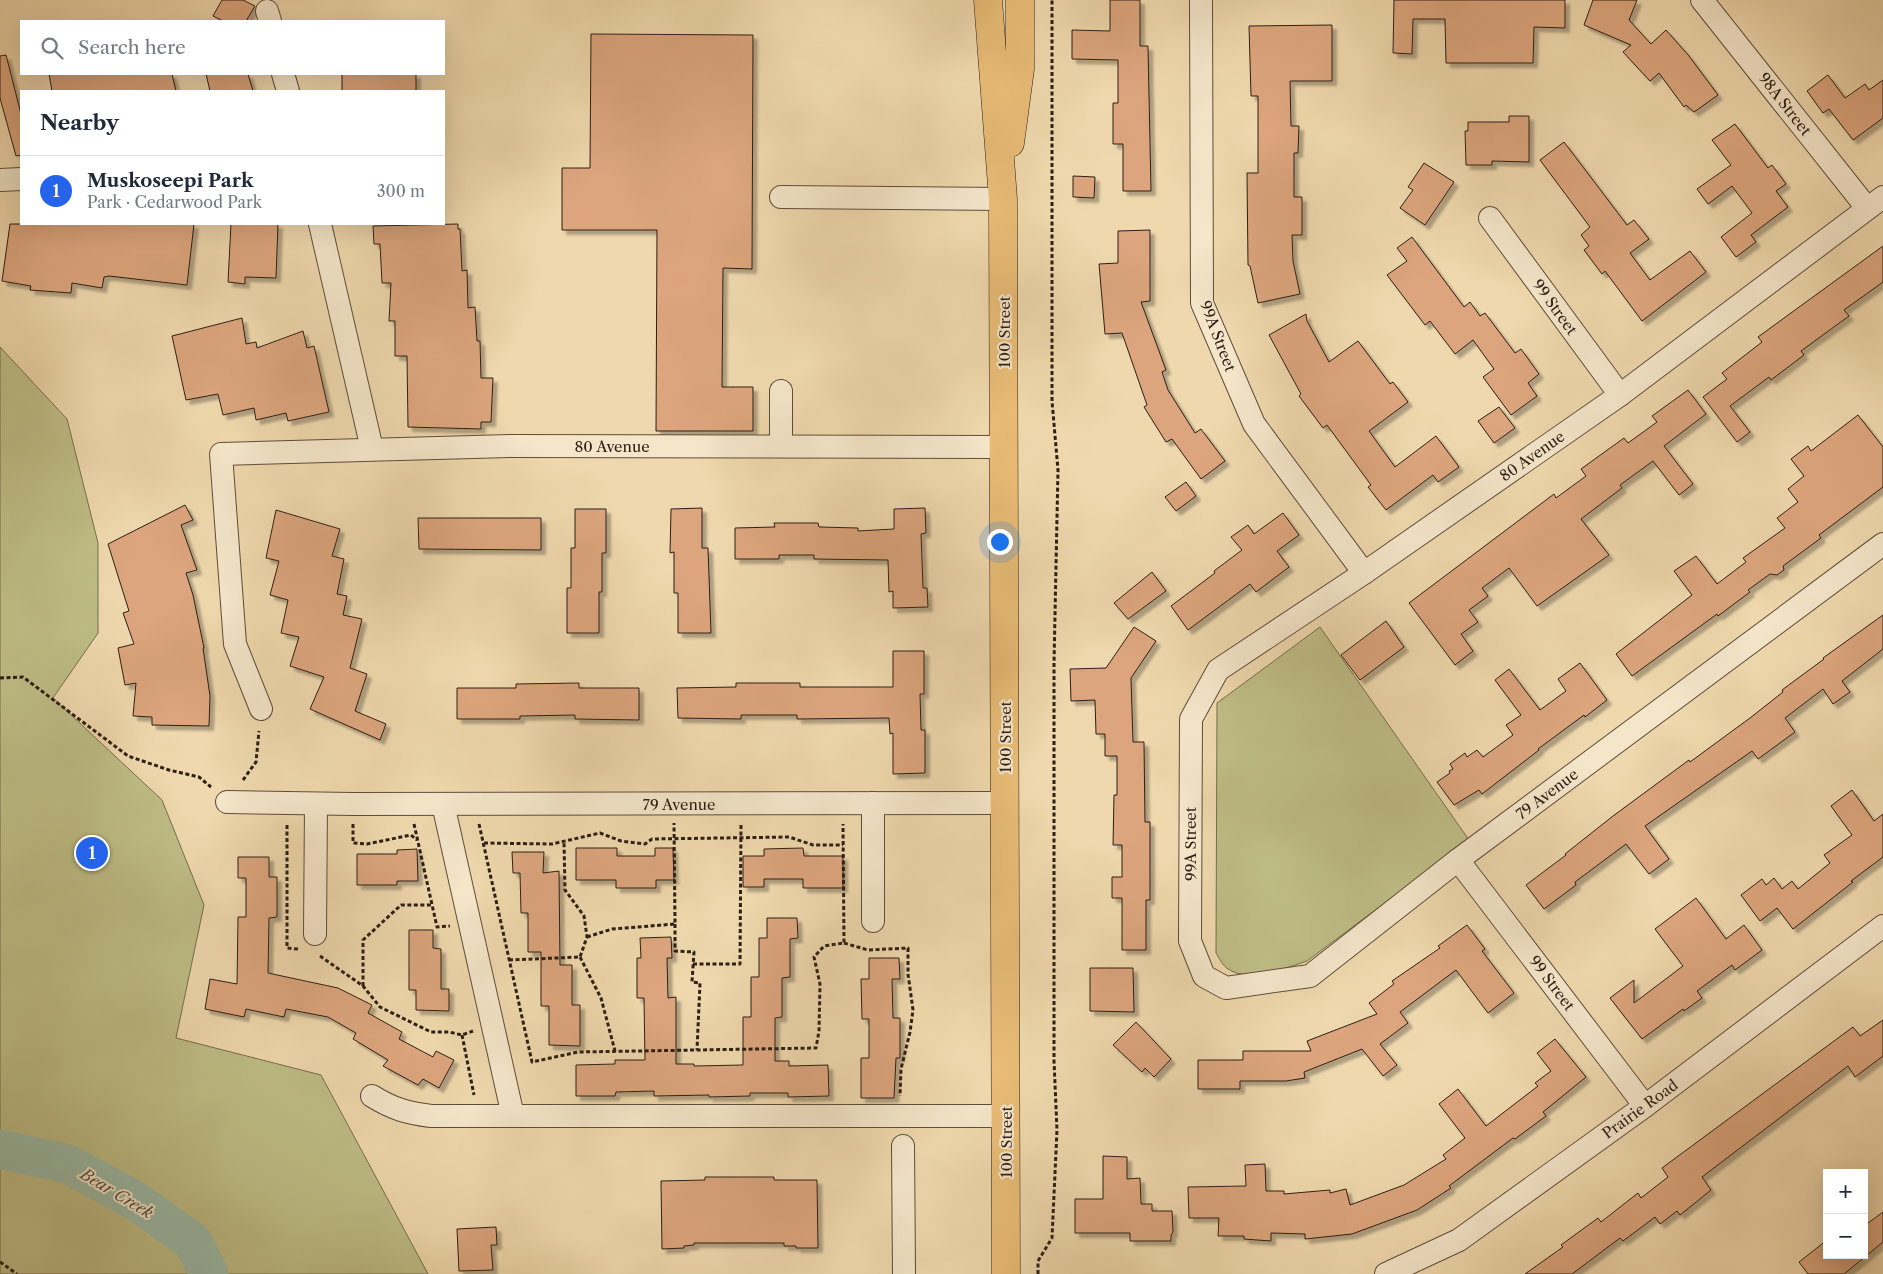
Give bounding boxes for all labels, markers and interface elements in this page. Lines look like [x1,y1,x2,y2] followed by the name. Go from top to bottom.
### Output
[20,20,445,75] search box
[38,34,66,62] icon: search
[78,36,186,59] text: Search here
[1755,69,1816,140] street label: 98A Street
[40,110,119,135] text: Nearby
[87,169,254,192] text: Muskoseepi Park
[52,181,60,201] text: 1
[377,181,425,201] text: 300 m
[87,192,262,212] text: Park · Cedarwood Park
[1528,275,1582,339] street label: 99 Street
[995,295,1014,368] street label: 100 Street
[1196,298,1240,375] street label: 99A Street
[1496,427,1568,485] street label: 80 Avenue
[574,437,650,456] street label: 80 Avenue
[987,529,1013,555] your location
[996,700,1015,773] street label: 100 Street
[1512,764,1582,824] street label: 79 Avenue
[643,795,715,814] street label: 79 Avenue
[1181,806,1200,881] street label: 99A Street
[76,834,108,872] pin: 1
[1525,952,1579,1015] street label: 99 Street
[1598,1075,1682,1143] street label: Prairie Road
[997,1105,1016,1178] street label: 100 Street
[75,1163,157,1223] water label: Bear Creek
[1823,1169,1868,1259] map controls
[1823,1169,1868,1214] button: +
[1823,1214,1868,1259] button: −

